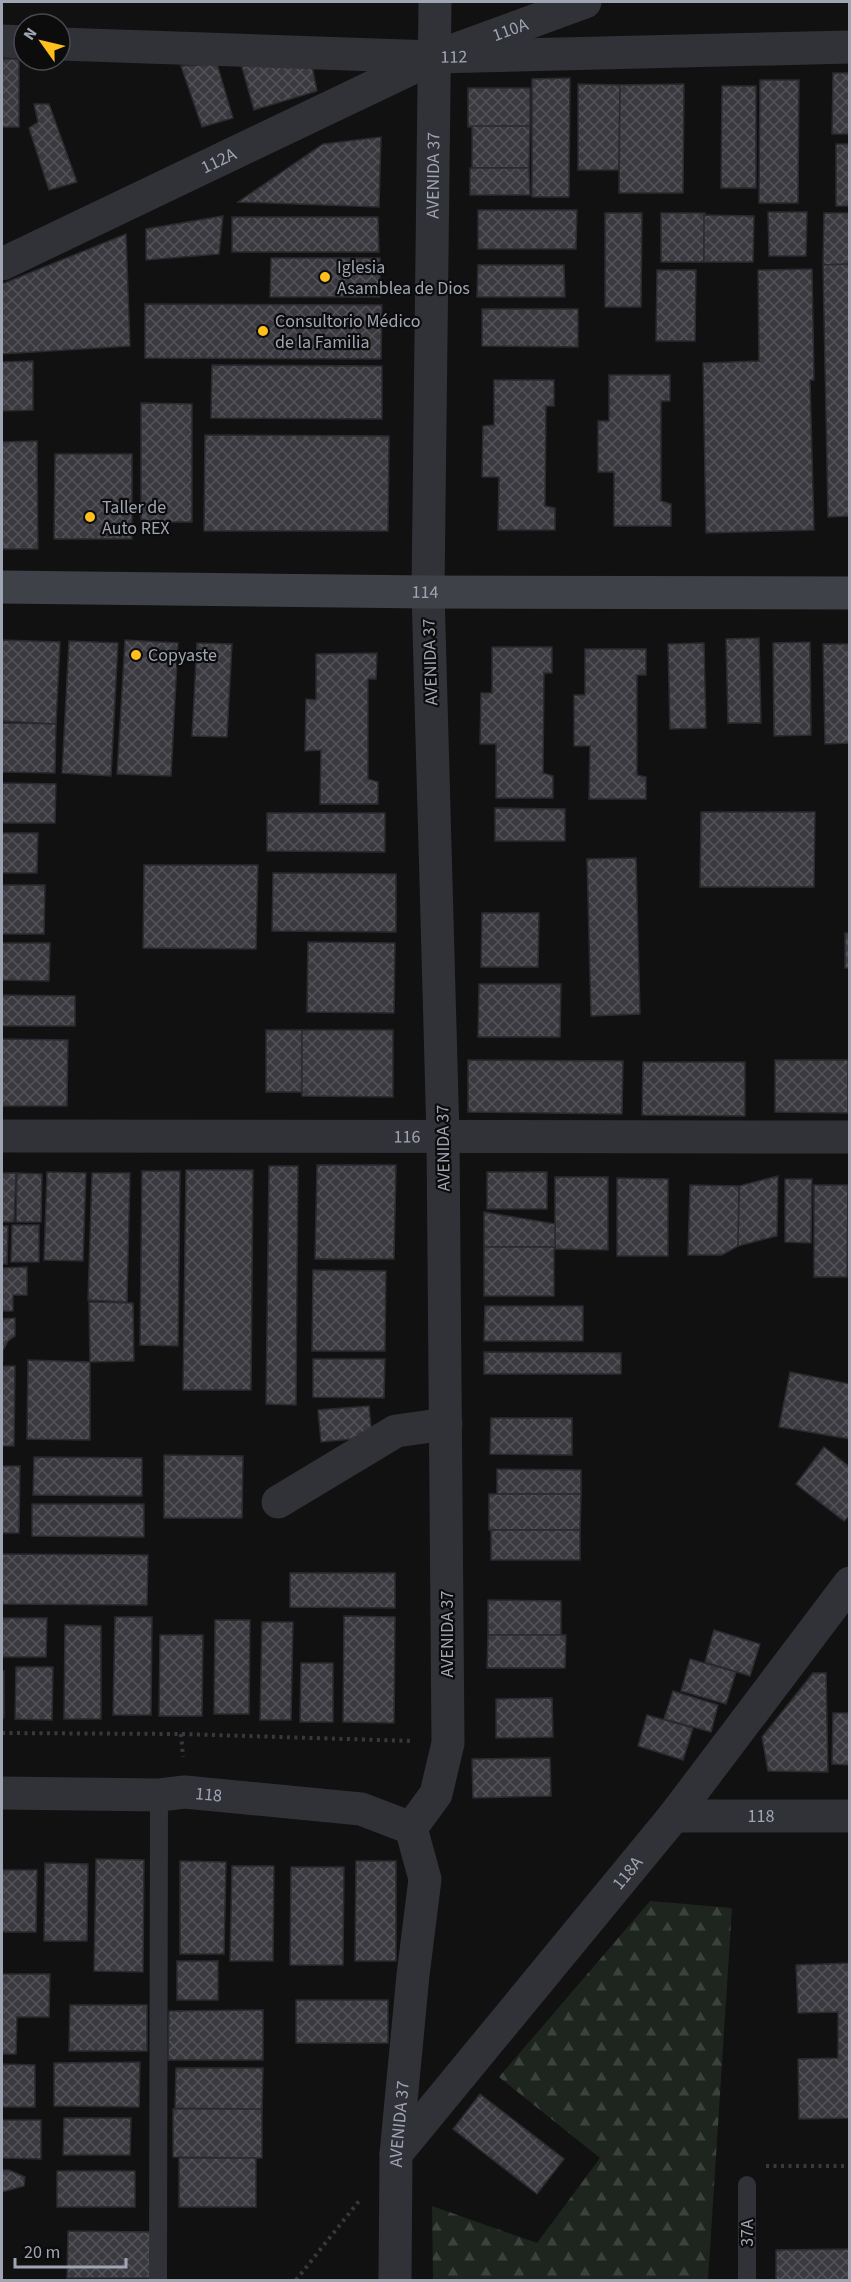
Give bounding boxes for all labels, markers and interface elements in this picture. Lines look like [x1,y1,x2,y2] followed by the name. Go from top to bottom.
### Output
[12,12,72,72] north arrow
[489,12,532,48] street label: 110A
[18,24,42,45] text: N
[440,44,468,70] street label: 112
[420,132,446,219] street label: AVENIDA 37
[197,142,241,180] street label: 112A
[337,255,470,301] place label: Iglesia Asamblea de Dios
[318,270,332,284] marker: Iglesia Asamblea de Dios
[275,309,420,355] place label: Consultorio Médico de la Familia
[256,324,270,338] marker: Consultorio Médico de la Familia
[102,495,170,541] place label: Taller de Auto REX
[83,510,97,524] marker: Taller de Auto REX
[411,580,438,605] street label: 114
[416,618,445,706] street label: AVENIDA 37
[148,643,217,668] place label: Copyaste
[129,648,143,662] marker: Copyaste
[430,1104,457,1192] street label: AVENIDA 37
[394,1124,420,1149] street label: 116
[435,1591,460,1677] street label: AVENIDA 37
[194,1781,223,1809] street label: 118
[748,1804,774,1829] street label: 118
[606,1851,649,1895] street label: 118A
[384,2080,416,2168] street label: AVENIDA 37
[735,2219,760,2247] street label: 37A
[15,2231,126,2269] scale bar
[24,2240,60,2265] text: 20 m

